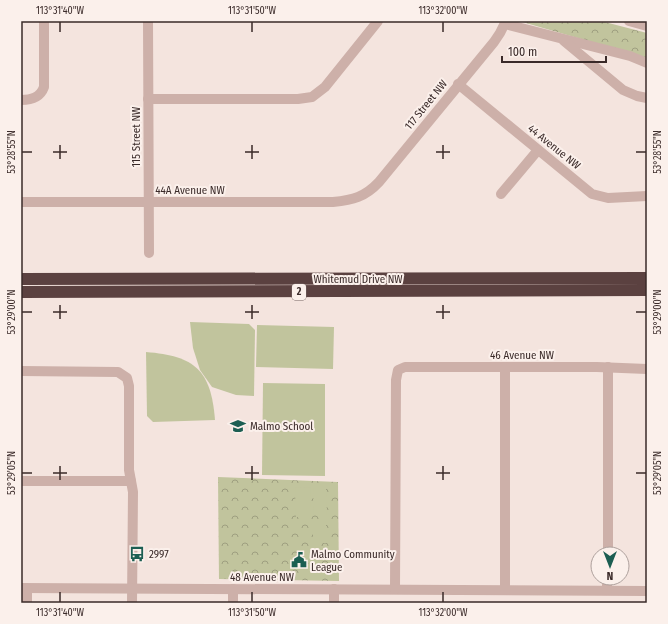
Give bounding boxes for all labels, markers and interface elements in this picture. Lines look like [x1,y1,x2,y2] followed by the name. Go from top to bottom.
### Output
[36,5,84,17] text: 113°31'40"W
[228,5,277,17] text: 113°31'50"W
[418,5,468,17] text: 113°32'00"W
[502,38,606,64] scale bar
[508,45,537,59] text: 100 m
[402,78,450,132] street label: 117 Street NW
[130,107,143,167] street label: 115 Street NW
[525,122,583,172] street label: 44 Avenue NW
[6,130,18,174] text: 53°28'55"N
[652,130,664,174] text: 53°28'55"N
[155,184,225,197] street label: 44A Avenue NW
[313,273,403,286] street label: Whitemud Drive NW
[292,284,306,300] road number: 2
[6,289,18,335] text: 53°29'00"N
[652,289,664,335] text: 53°29'00"N
[490,349,554,362] street label: 46 Avenue NW
[229,417,247,435] school or university icon: Malmo School
[250,420,313,433] place label: Malmo School
[6,451,18,495] text: 53°29'05"N
[652,451,664,495] text: 53°29'05"N
[128,545,146,563] bus stop icon: 2997
[590,546,630,586] north arrow
[149,548,169,561] place label: 2997
[311,548,395,574] place label: Malmo Community League
[290,551,308,569] public building icon: Malmo Community League
[607,569,613,582] text: N
[230,571,294,584] street label: 48 Avenue NW
[36,607,84,619] text: 113°31'40"W
[228,607,277,619] text: 113°31'50"W
[418,607,468,619] text: 113°32'00"W

